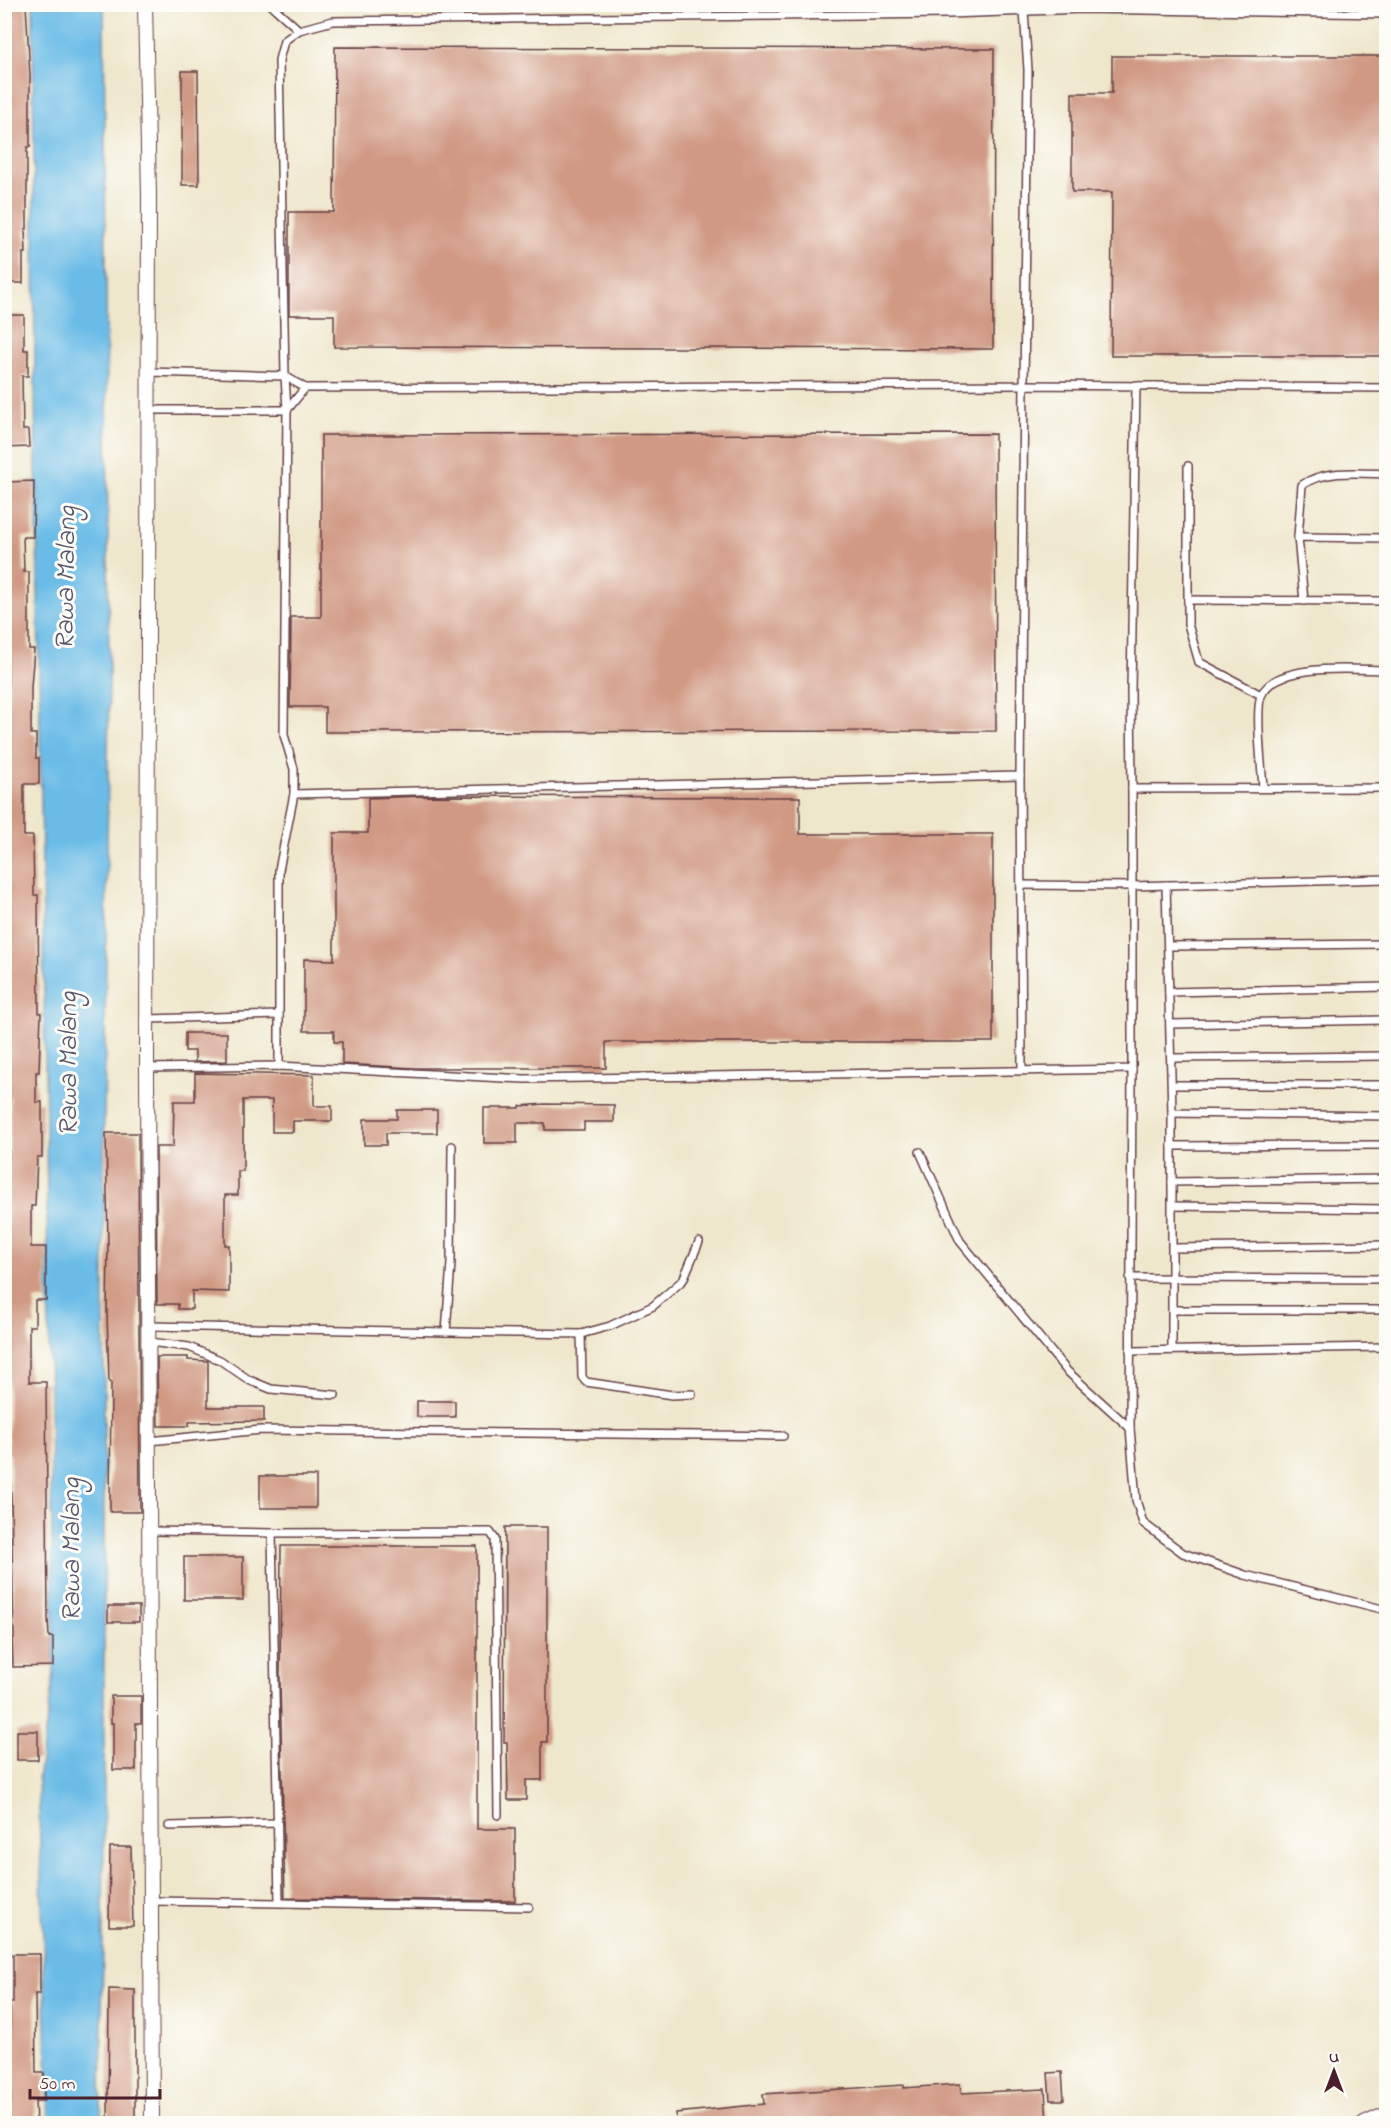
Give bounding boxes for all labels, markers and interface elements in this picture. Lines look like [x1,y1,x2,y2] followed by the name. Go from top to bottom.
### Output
[46,505,89,650] water label: Rawa Malang
[50,991,90,1136] water label: Rawa Malang
[53,1477,93,1622] water label: Rawa Malang
[1304,2041,1364,2101] north arrow
[1329,2046,1339,2070] text: U
[30,2062,160,2100] scale bar
[39,2072,76,2098] text: 50 m

